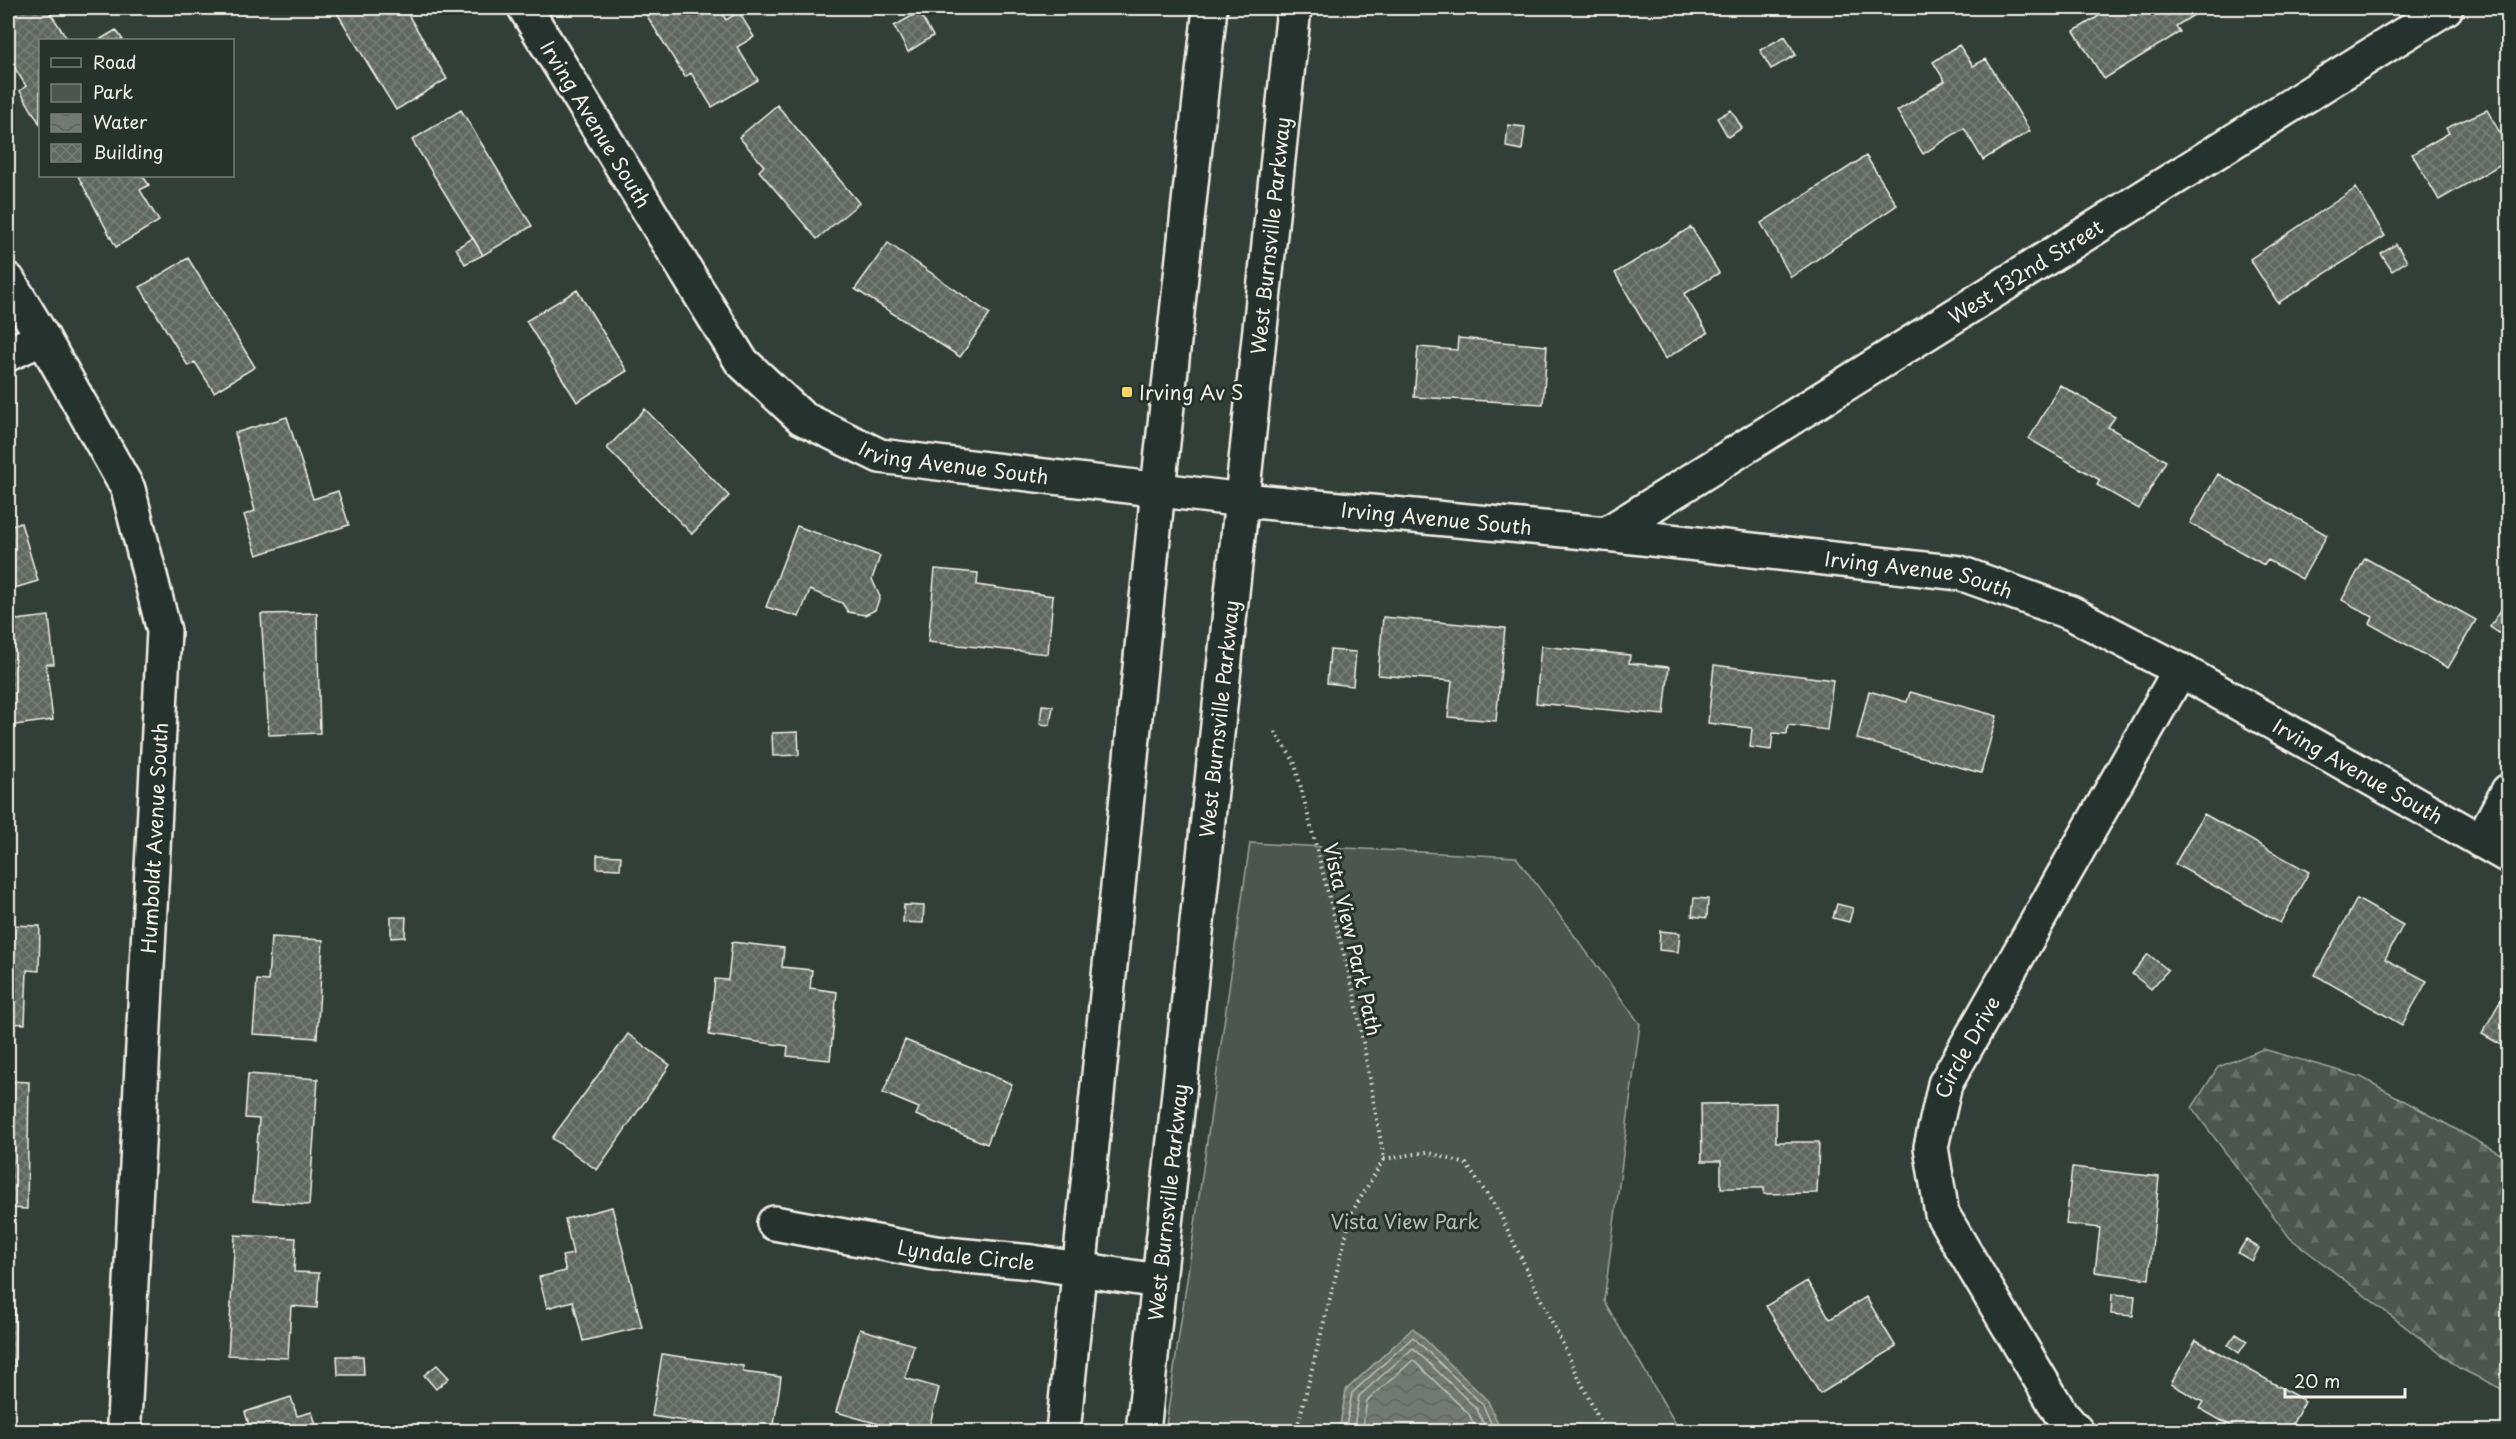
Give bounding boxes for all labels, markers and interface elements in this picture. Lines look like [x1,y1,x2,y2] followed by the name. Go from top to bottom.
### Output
[533,34,659,214] street label: Irving Avenue South
[39,39,234,177] legend
[93,48,137,75] text: Road
[93,78,133,105] text: Park
[93,108,148,135] text: Water
[1242,115,1297,356] street label: West Burnsville Parkway
[93,138,163,165] text: Building
[1942,211,2109,331] street label: West 132nd Street
[1139,377,1243,407] place label: Irving Av S
[1120,385,1134,399] marker: Irving Av S
[854,433,1050,491] street label: Irving Avenue South
[1340,494,1533,542] street label: Irving Avenue South
[1823,543,2017,606] street label: Irving Avenue South
[1191,599,1246,839] street label: West Burnsville Parkway
[2267,711,2449,831] street label: Irving Avenue South
[133,722,175,954] street label: Humboldt Avenue South
[1316,839,1390,1039] street label: Vista View Park Path
[1927,990,2007,1101] street label: Circle Drive
[1140,1082,1195,1323] street label: West Burnsville Parkway
[1331,1206,1479,1236] park label: Vista View Park
[895,1231,1036,1277] street label: Lyndale Circle
[2285,1361,2405,1399] scale bar
[2294,1367,2340,1394] text: 20 m

